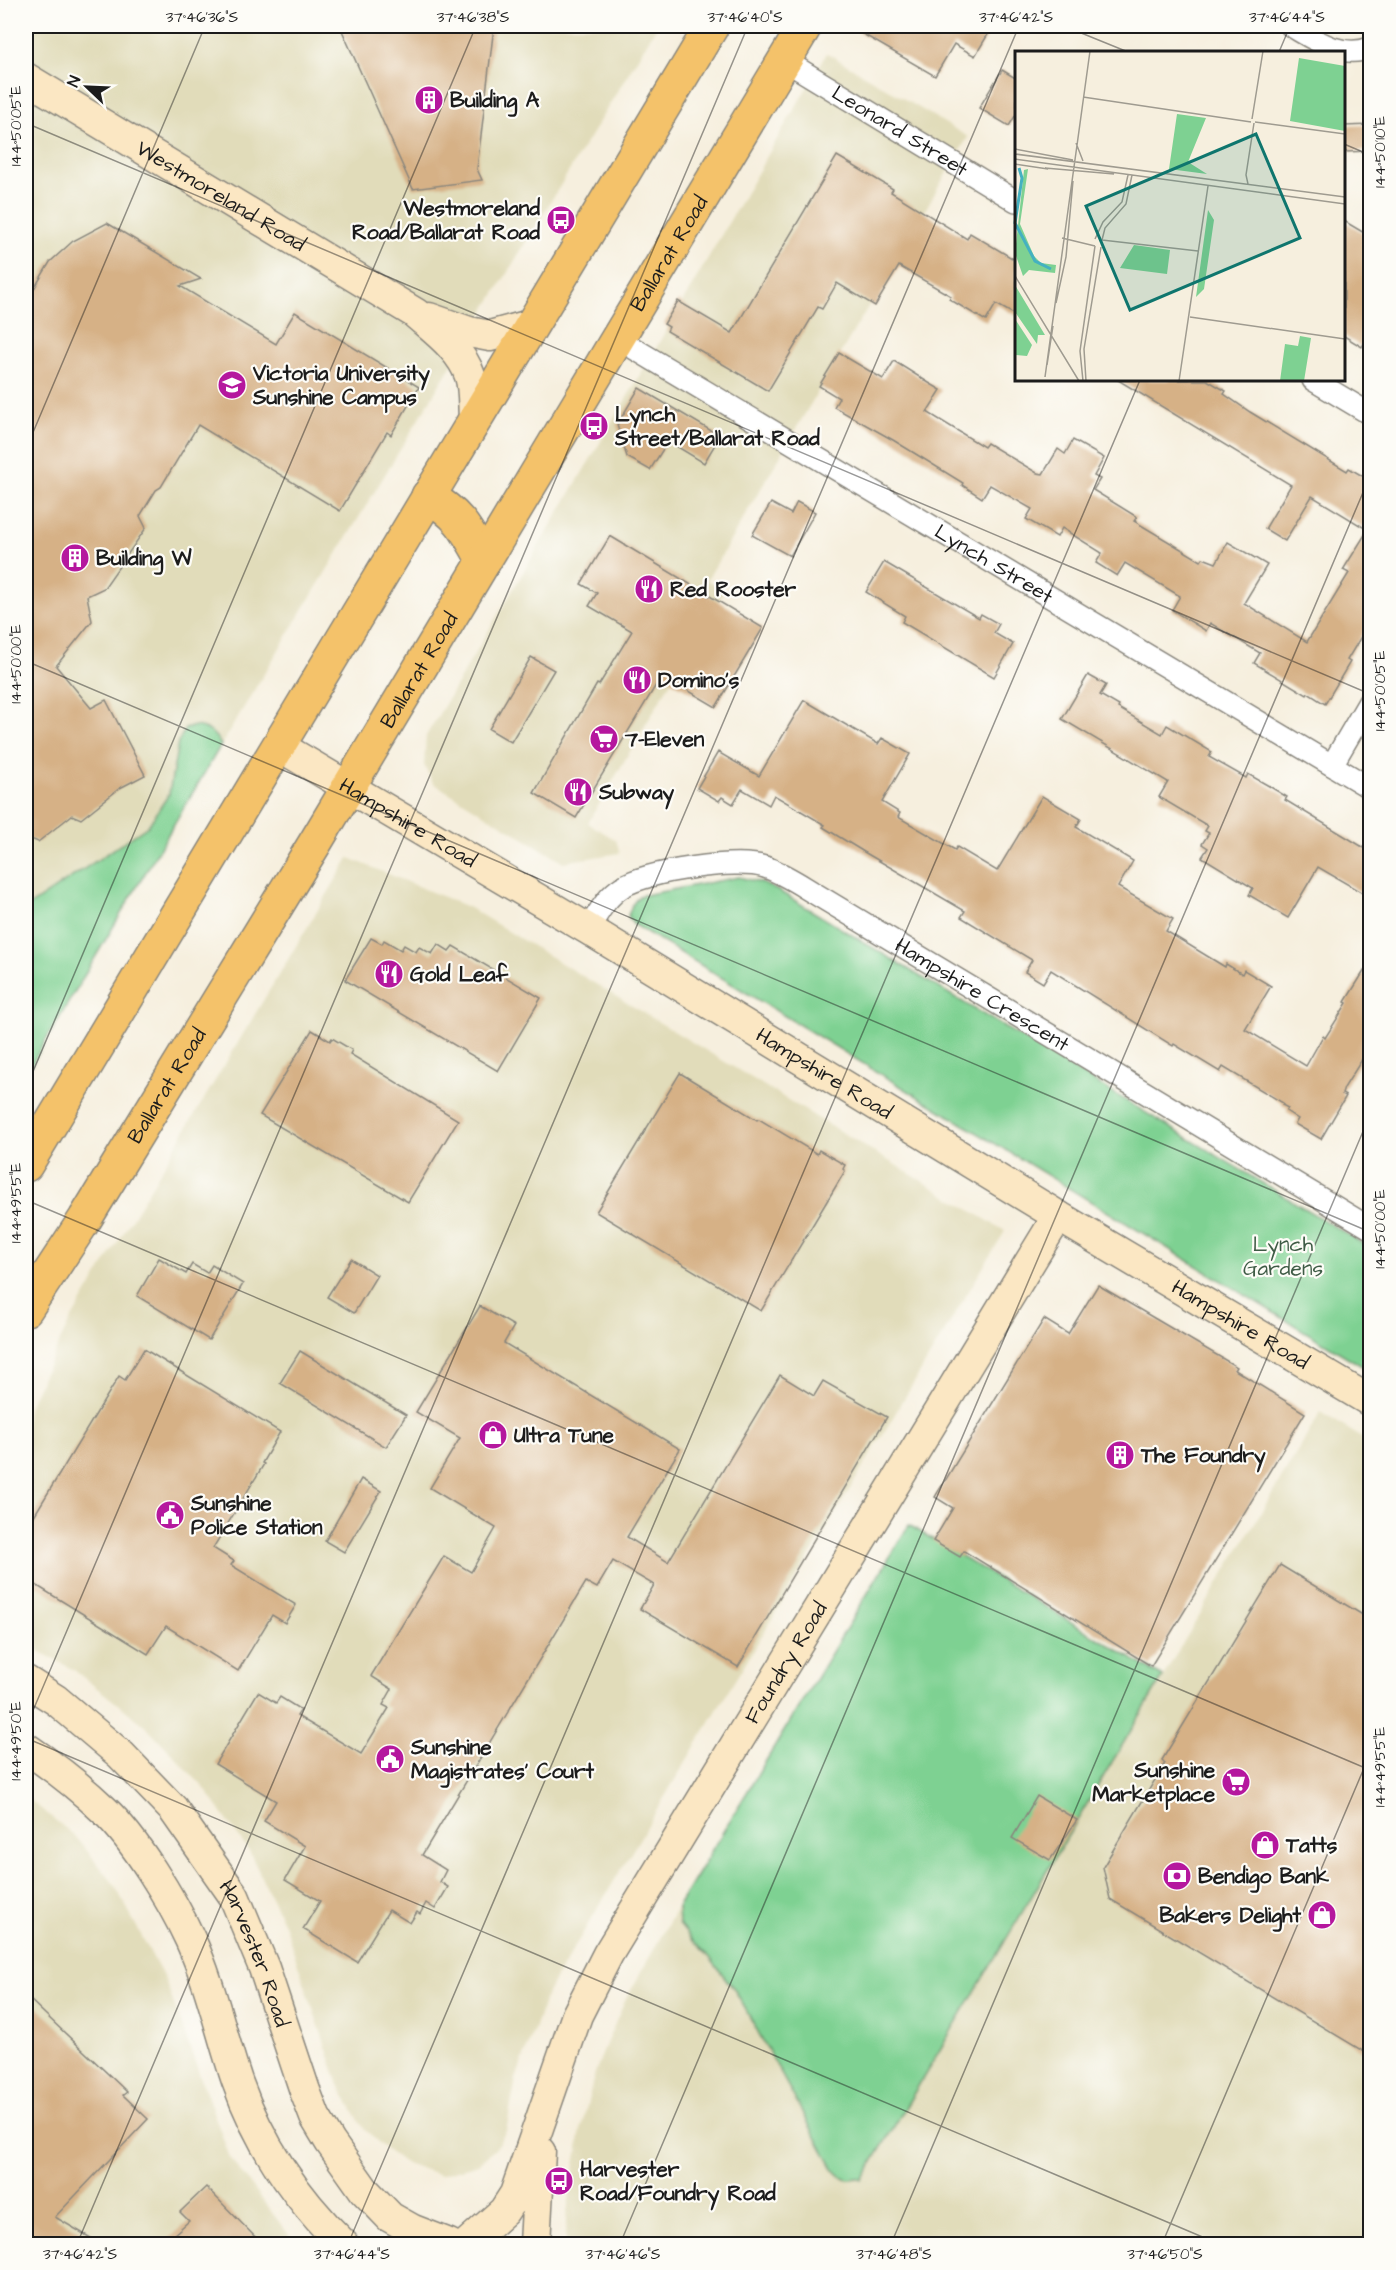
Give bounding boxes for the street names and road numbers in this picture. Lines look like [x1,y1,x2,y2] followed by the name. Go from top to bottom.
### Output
[827,78,974,183] street label: Leonard Street
[131,134,312,258] street label: Westmoreland Road
[623,190,715,317] street label: Ballarat Road
[929,517,1059,610] street label: Lynch Street
[373,607,465,733] street label: Ballarat Road
[334,770,482,875] street label: Hampshire Road
[890,931,1075,1058] street label: Hampshire Crescent
[750,1020,898,1126] street label: Hampshire Road
[120,1022,213,1149] street label: Ballarat Road
[1166,1272,1315,1376] street label: Hampshire Road
[737,1596,834,1729] street label: Foundry Road
[212,1874,297,2031] street label: Harvester Road

